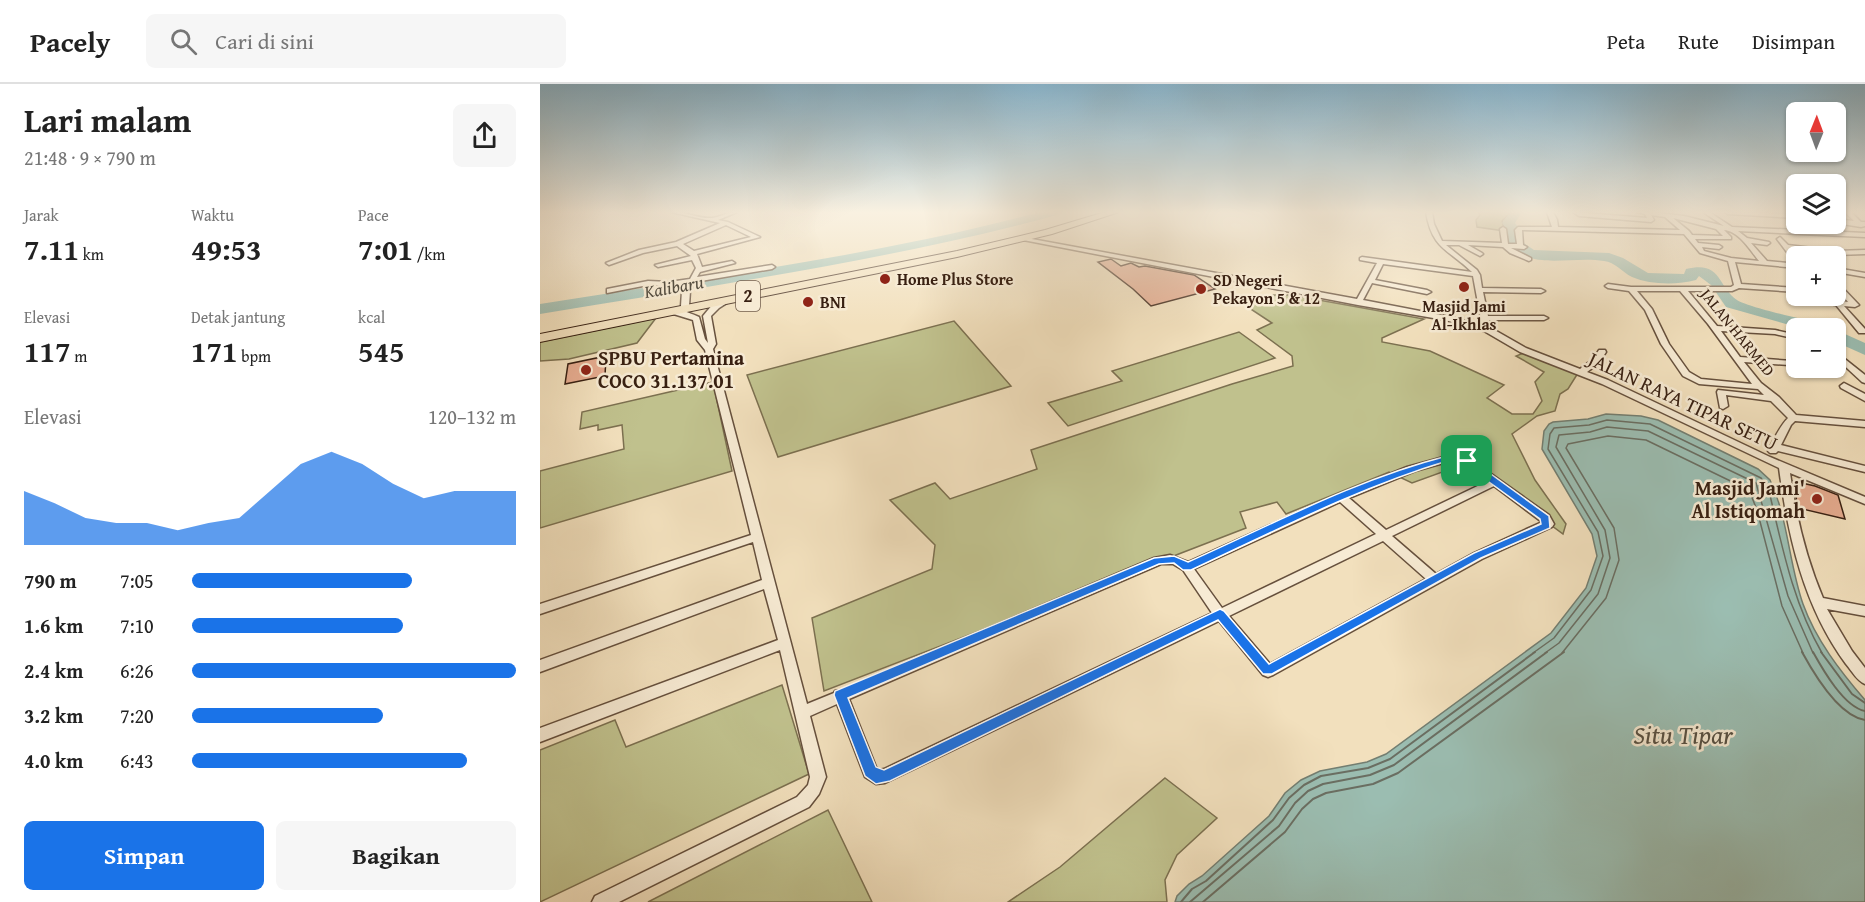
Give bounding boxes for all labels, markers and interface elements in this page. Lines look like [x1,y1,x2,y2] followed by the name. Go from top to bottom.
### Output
[146,14,566,68] search box
[30,21,110,62] text: Pacely
[167,25,200,58] icon: search
[215,25,314,57] text: Cari di sini
[1607,26,1645,57] text: Peta
[1678,26,1719,57] text: Rute
[1752,26,1835,57] text: Disimpan
[24,96,191,144] text: Lari malam
[1786,102,1846,162] north arrow
[1786,102,1846,378] map controls
[453,104,516,167] button: share
[24,143,156,172] text: 21:48 · 9 × 790 m
[1786,174,1846,234] button: layers
[24,203,59,227] text: Jarak
[191,203,234,227] text: Waktu
[358,203,389,227] text: Pace
[24,227,79,271] text: 7.11
[191,227,262,271] text: 49:53
[358,227,413,271] text: 7:01
[79,242,104,266] text: km
[413,242,445,266] text: /km
[1786,246,1846,306] button: +
[897,267,1014,291] place label: Home Plus Store
[641,268,706,305] water label: Kalibaru
[1213,268,1320,310] place label: SD Negeri Pekayon 5 & 12
[878,272,892,286] marker: Home Plus Store
[1457,280,1471,294] marker: Masjid Jami Al-Ikhlas
[736,281,760,311] road number: 2
[1694,281,1781,381] street label: JALAN HARMED
[1194,282,1208,296] marker: SD Negeri Pekayon 5 & 12
[820,290,846,314] place label: BNI
[1422,294,1506,336] place label: Masjid Jami Al-Ikhlas
[801,295,815,309] marker: BNI
[24,305,70,329] text: Elevasi
[191,305,285,329] text: Detak jantung
[358,305,385,329] text: kcal
[1786,318,1846,378] button: −
[24,329,71,373] text: 117
[191,329,238,373] text: 171
[358,329,405,373] text: 545
[598,343,745,395] place label: SPBU Pertamina COCO 31.137.01
[1581,343,1783,457] street label: JALAN RAYA TIPAR SETU
[71,344,87,368] text: m
[238,344,271,368] text: bpm
[579,363,593,377] marker: SPBU Pertamina COCO 31.137.01
[24,402,82,431] text: Elevasi
[428,402,516,431] text: 120–132 m
[1441,435,1492,486] pin
[1450,444,1483,477] icon: arrive
[1691,473,1805,525] place label: Masjid Jami' Al Istiqomah
[1810,492,1824,506] marker: Masjid Jami' Al Istiqomah
[24,566,77,595] text: 790 m
[120,566,154,595] text: 7:05
[24,611,83,640] text: 1.6 km
[120,611,154,640] text: 7:10
[24,656,83,685] text: 2.4 km
[120,656,154,685] text: 6:26
[24,701,83,730] text: 3.2 km
[120,701,154,730] text: 7:20
[1633,715,1734,754] water label: Situ Tipar
[24,746,83,775] text: 4.0 km
[120,746,154,775] text: 6:43
[24,821,264,890] button: Simpan
[276,821,516,890] button: Bagikan

